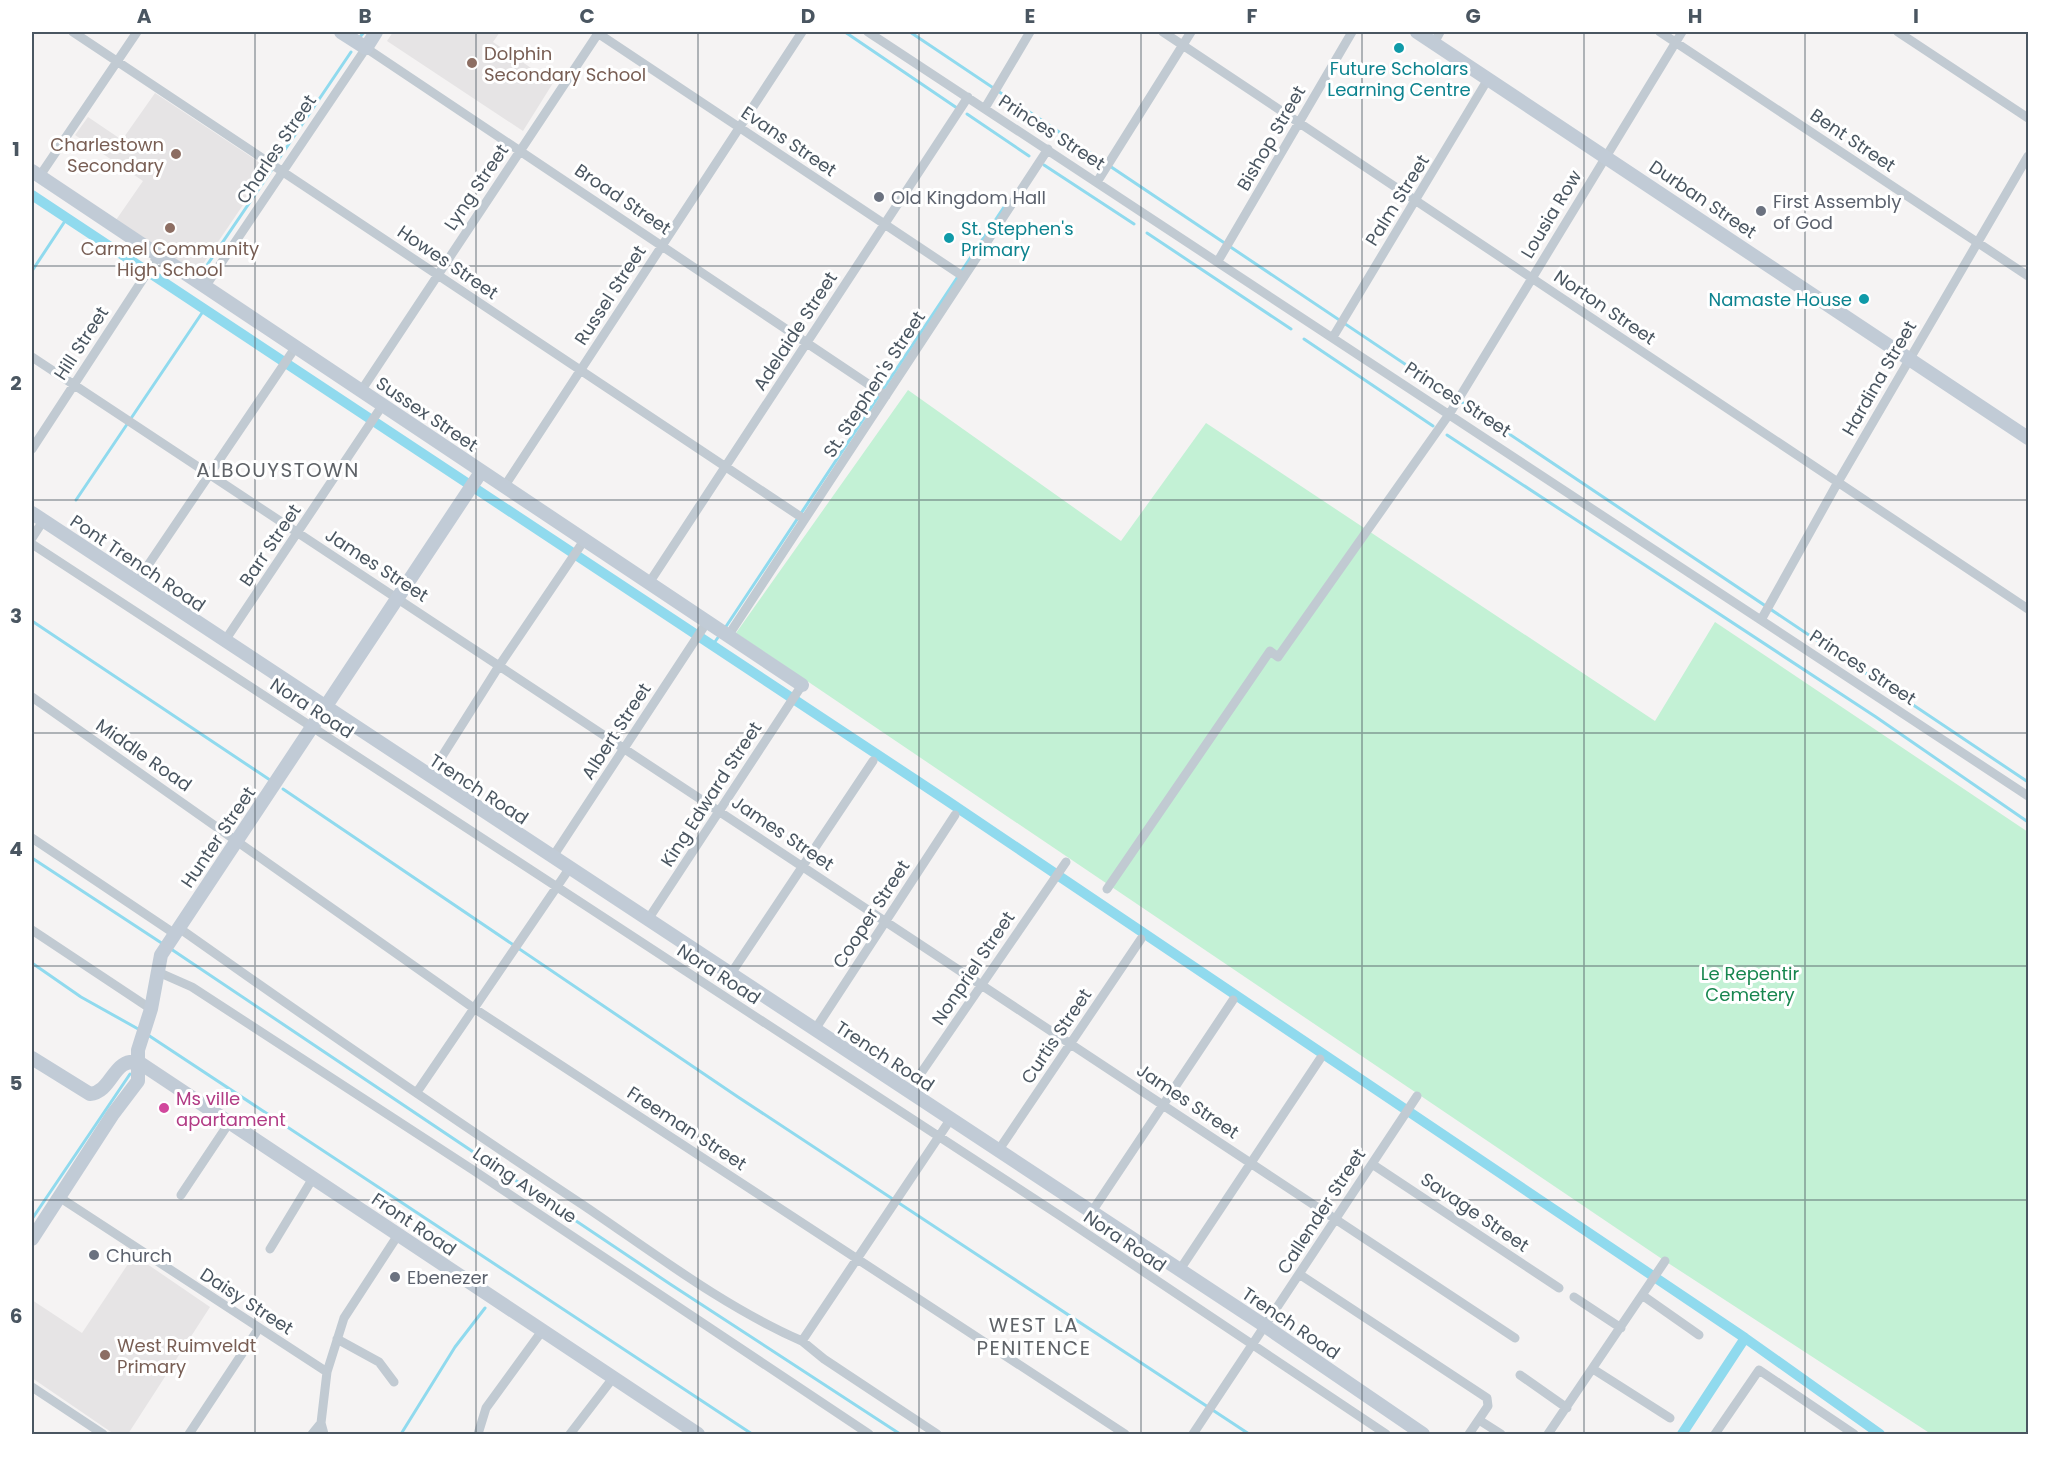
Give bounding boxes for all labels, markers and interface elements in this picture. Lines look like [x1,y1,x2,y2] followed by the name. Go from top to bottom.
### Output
[137,2,152,30] text: A
[358,2,372,30] text: B
[579,2,595,30] text: C
[801,2,815,30] text: D
[1025,2,1035,30] text: E
[1247,2,1258,30] text: F
[1465,2,1481,30] text: G
[1688,2,1702,30] text: H
[1913,2,1919,30] text: I
[484,41,646,87] place label: Dolphin Secondary School
[1392,41,1406,55] marker: Future Scholars Learning Centre
[465,56,479,70] marker: Dolphin Secondary School
[1327,56,1471,102] place label: Future Scholars Learning Centre
[1231,81,1311,195] street label: Bishop Street
[994,88,1110,176] street label: Princes Street
[230,89,322,209] street label: Charles Street
[736,100,842,182] street label: Evans Street
[1805,102,1901,178] street label: Bent Street
[50,132,164,178] place label: Charlestown Secondary
[12,135,20,163] text: 1
[438,139,514,235] street label: Lyng Street
[169,147,183,161] marker: Charlestown Secondary
[1359,150,1435,250] street label: Palm Street
[1644,154,1762,244] street label: Durban Street
[570,158,676,240] street label: Broad Street
[1515,165,1587,263] street label: Lousia Row
[891,185,1046,210] place label: Old Kingdom Hall
[1773,189,1901,235] place label: First Assembly of God
[872,190,886,204] marker: Old Kingdom Hall
[1754,204,1768,218] marker: First Assembly of God
[961,216,1074,262] place label: St. Stephen's Primary
[393,219,503,305] street label: Howes Street
[163,221,177,235] marker: Carmel Community High School
[942,231,956,245] marker: St. Stephen's Primary
[81,236,259,282] place label: Carmel Community High School
[568,240,652,350] street label: Russel Street
[1549,264,1661,350] street label: Norton Street
[747,267,843,395] street label: Adelaide Street
[1709,287,1852,312] place label: Namaste House
[1857,292,1871,306] marker: Namaste House
[48,301,114,385] street label: Hill Street
[817,306,931,462] street label: St. Stephen's Street
[1836,316,1922,440] street label: Hardina Street
[1400,355,1516,443] street label: Princes Street
[10,369,22,397] text: 2
[371,371,483,457] street label: Sussex Street
[196,456,360,484] district label: ALBOUYSTOWN
[233,499,307,591] street label: Barr Street
[66,508,210,618] street label: Pont Trench Road
[321,522,433,608] street label: James Street
[10,602,22,630] text: 3
[1805,623,1921,711] street label: Princes Street
[265,672,359,744] street label: Nora Road
[575,678,657,784] street label: Albert Street
[91,713,197,797] street label: Middle Road
[655,717,767,871] street label: King Edward Street
[425,748,533,830] street label: Trench Road
[175,781,261,893] street label: Hunter Street
[727,790,839,876] street label: James Street
[9,835,23,863] text: 4
[827,855,915,973] street label: Cooper Street
[926,906,1020,1030] street label: Nonpriel Street
[672,938,766,1010] street label: Nora Road
[1701,961,1799,1007] park label: Le Repentir Cemetery
[1015,983,1097,1089] street label: Curtis Street
[831,1015,939,1097] street label: Trench Road
[1132,1058,1244,1144] street label: James Street
[10,1069,23,1097] text: 5
[622,1080,752,1176] street label: Freeman Street
[176,1086,286,1132] place label: Ms ville apartament
[157,1101,171,1115] marker: Ms ville apartament
[468,1141,582,1229] street label: Laing Avenue
[1271,1143,1371,1279] street label: Callender Street
[1416,1166,1534,1258] street label: Savage Street
[367,1187,461,1261] street label: Front Road
[1079,1204,1171,1278] street label: Nora Road
[106,1243,172,1268] place label: Church
[87,1248,101,1262] marker: Church
[196,1262,298,1340] street label: Daisy Street
[407,1265,489,1290] place label: Ebenezer
[388,1270,402,1284] marker: Ebenezer
[1237,1281,1345,1365] street label: Trench Road
[10,1302,22,1330] text: 6
[976,1311,1092,1362] district label: WEST LA PENITENCE
[117,1333,256,1379] place label: West Ruimveldt Primary
[98,1348,112,1362] marker: West Ruimveldt Primary

